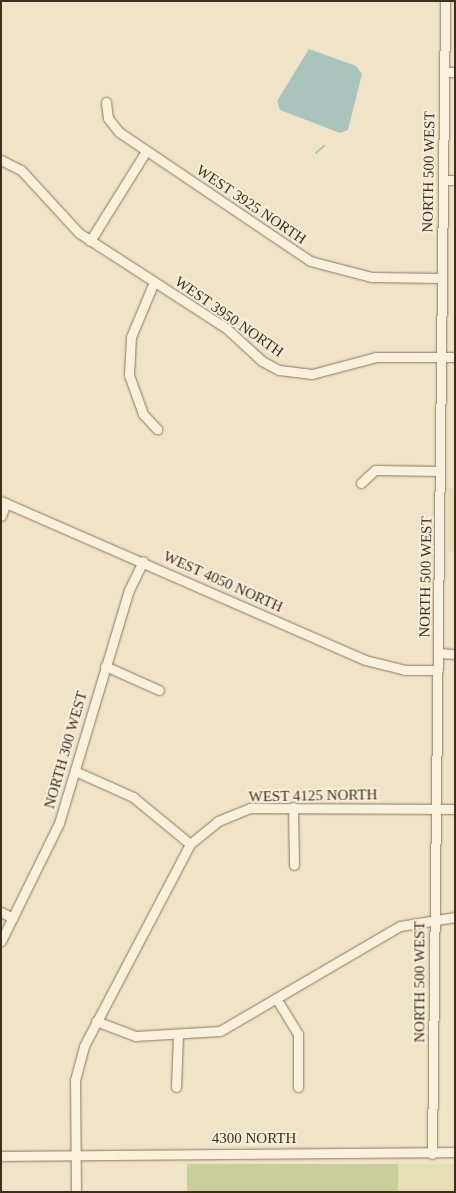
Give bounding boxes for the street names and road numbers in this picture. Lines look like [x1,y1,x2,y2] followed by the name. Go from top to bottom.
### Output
[419,111,439,233] street label: NORTH 500 WEST
[192,161,310,249] street label: WEST 3925 NORTH
[171,273,287,361] street label: WEST 3950 NORTH
[416,516,436,638] street label: NORTH 500 WEST
[160,548,286,616] street label: WEST 4050 NORTH
[41,689,91,811] street label: NORTH 300 WEST
[248,786,378,806] street label: WEST 4125 NORTH
[411,921,429,1043] street label: NORTH 500 WEST
[212,1130,296,1148] street label: 4300 NORTH

